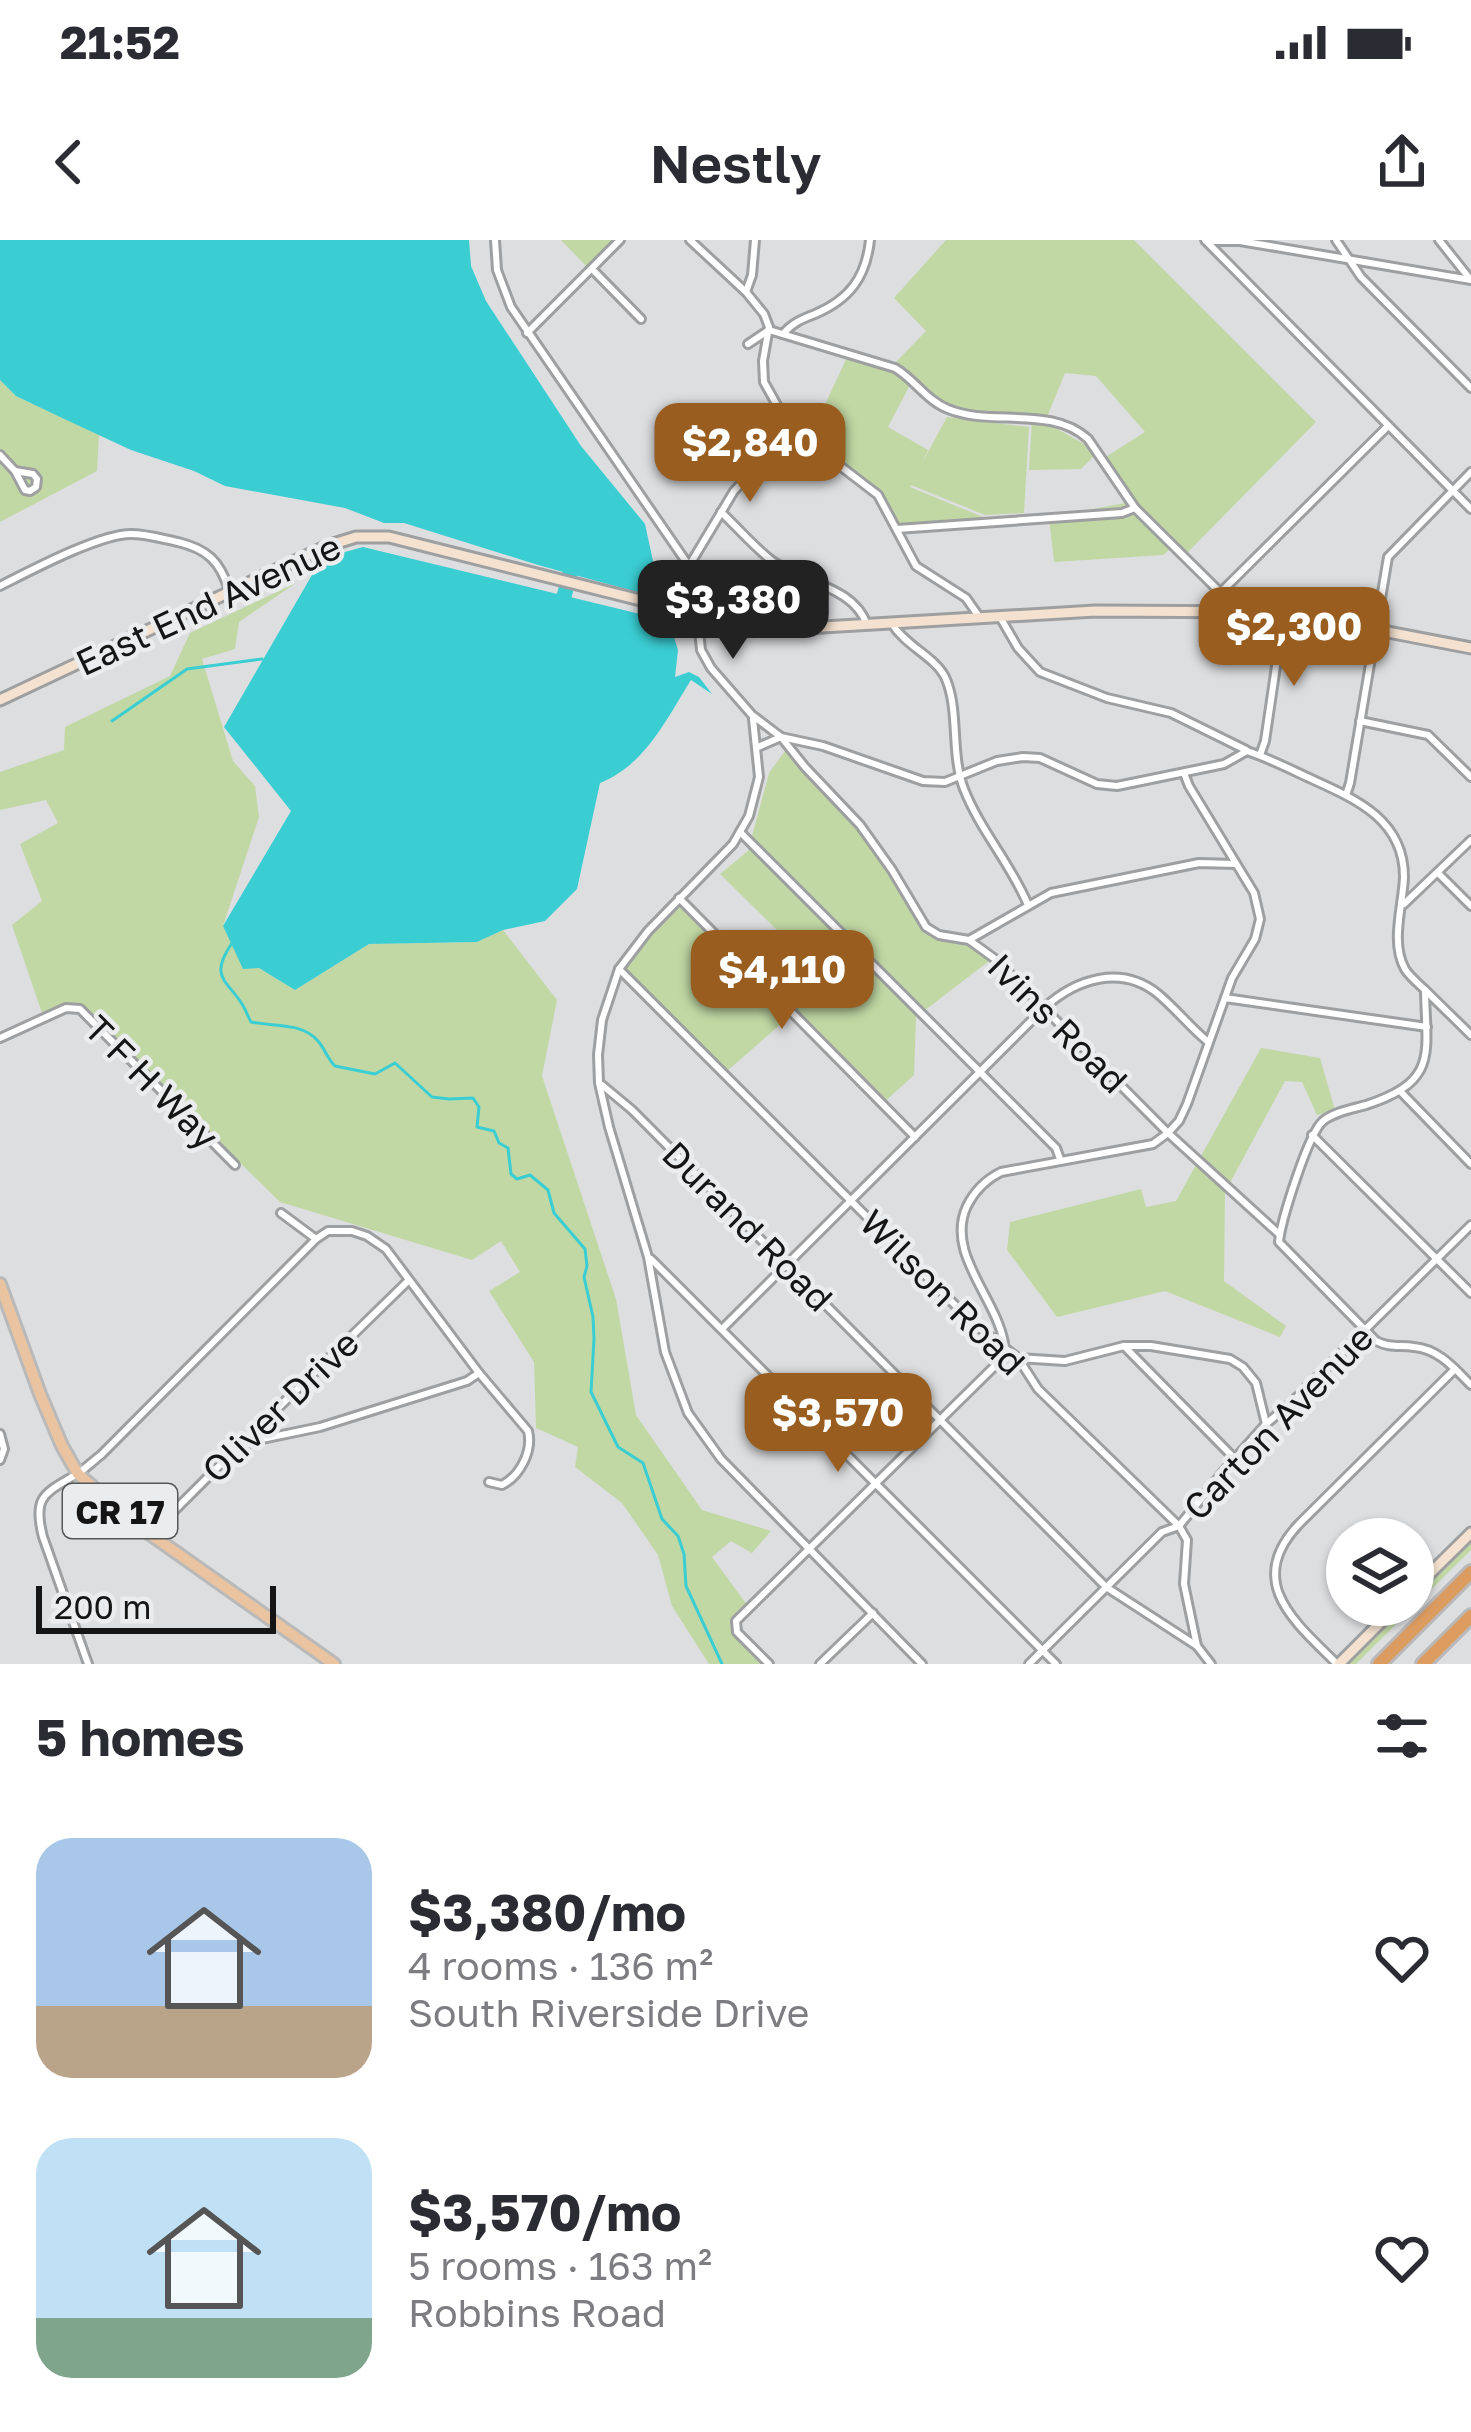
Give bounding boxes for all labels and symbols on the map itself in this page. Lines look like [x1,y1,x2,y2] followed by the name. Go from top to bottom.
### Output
[652,403,848,505] pin: $2,840
[69,524,347,684] street label: East End Avenue
[635,560,831,662] pin: $3,380
[1196,587,1392,689] pin: $2,300
[684,930,880,1032] pin: $4,110
[979,944,1137,1102] street label: Ivins Road
[76,1006,228,1158] street label: T F H Way
[654,1132,842,1320] street label: Durand Road
[852,1201,1034,1383] street label: Wilson Road
[1174,1316,1382,1528] street label: Carton Avenue
[193,1321,367,1491] street label: Oliver Drive
[740,1373,936,1475] pin: $3,570
[63,1484,177,1538] road number: CR 17
[36,1580,276,1633] scale bar

